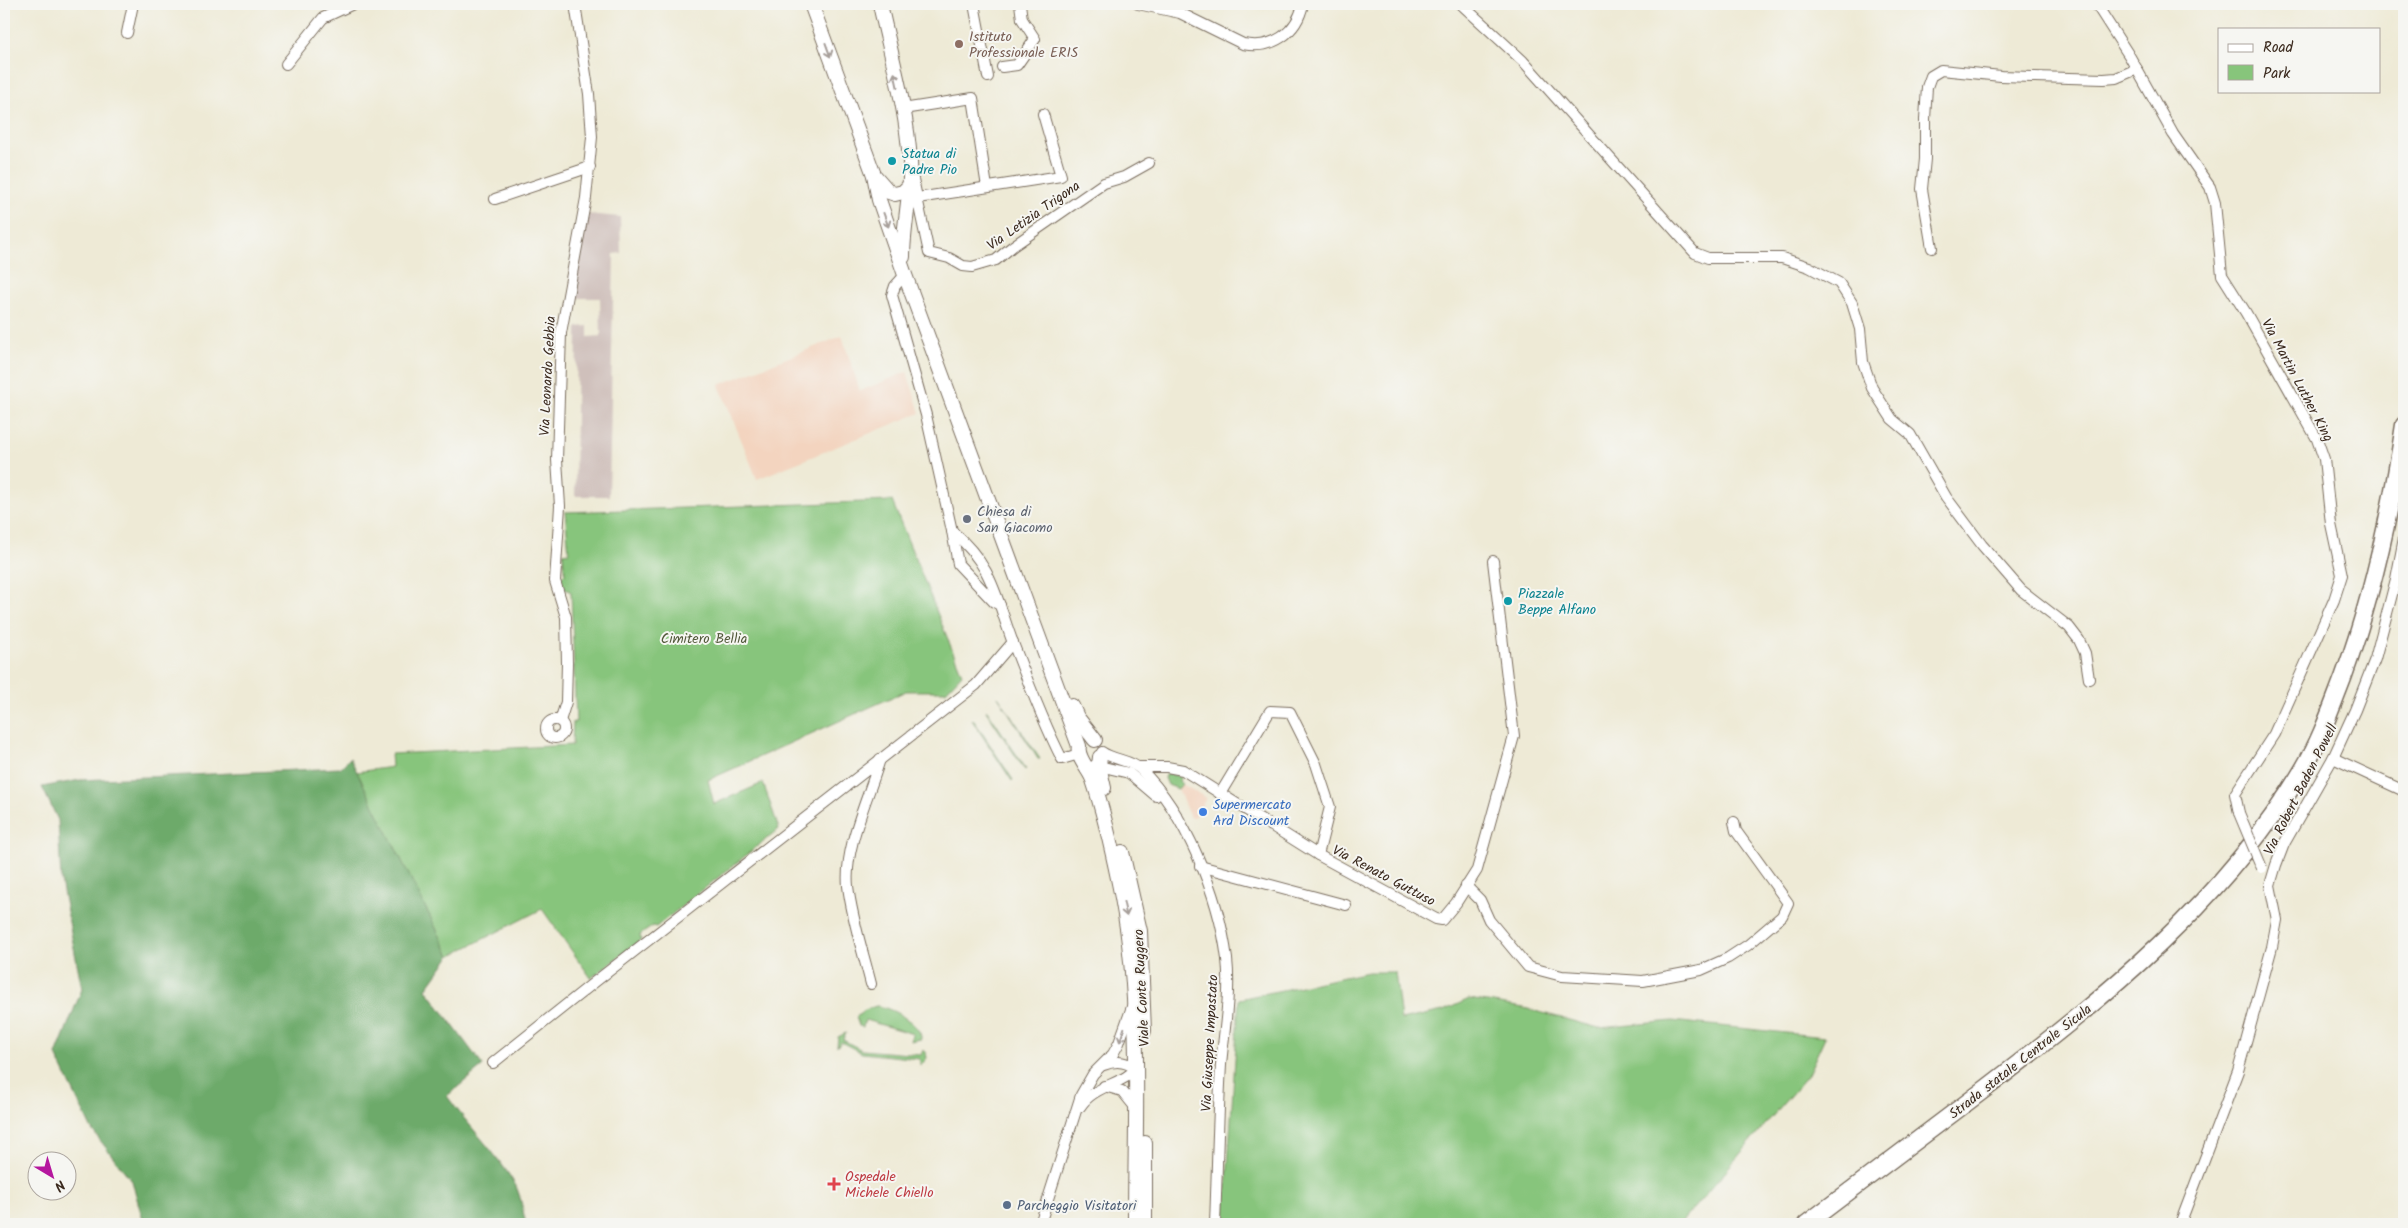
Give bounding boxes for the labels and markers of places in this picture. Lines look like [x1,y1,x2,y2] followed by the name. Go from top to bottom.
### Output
[969,26,1079,64] place label: Istituto Professionale ERIS
[953,38,965,50] marker: Istituto Professionale ERIS
[902,143,957,181] place label: Statua di Padre Pio
[886,155,898,167] marker: Statua di Padre Pio
[977,501,1053,539] place label: Chiesa di San Giacomo
[961,513,973,525] marker: Chiesa di San Giacomo
[1518,583,1596,621] place label: Piazzale Beppe Alfano
[1502,595,1514,607] marker: Piazzale Beppe Alfano
[1213,794,1291,832] place label: Supermercato Ard Discount
[1197,806,1209,818] marker: Supermercato Ard Discount
[845,1166,933,1204] place label: Ospedale Michele Chiello
[827,1177,841,1191] marker: Ospedale Michele Chiello
[1017,1195,1137,1217] place label: Parcheggio Visitatori
[1001,1199,1013,1211] marker: Parcheggio Visitatori

